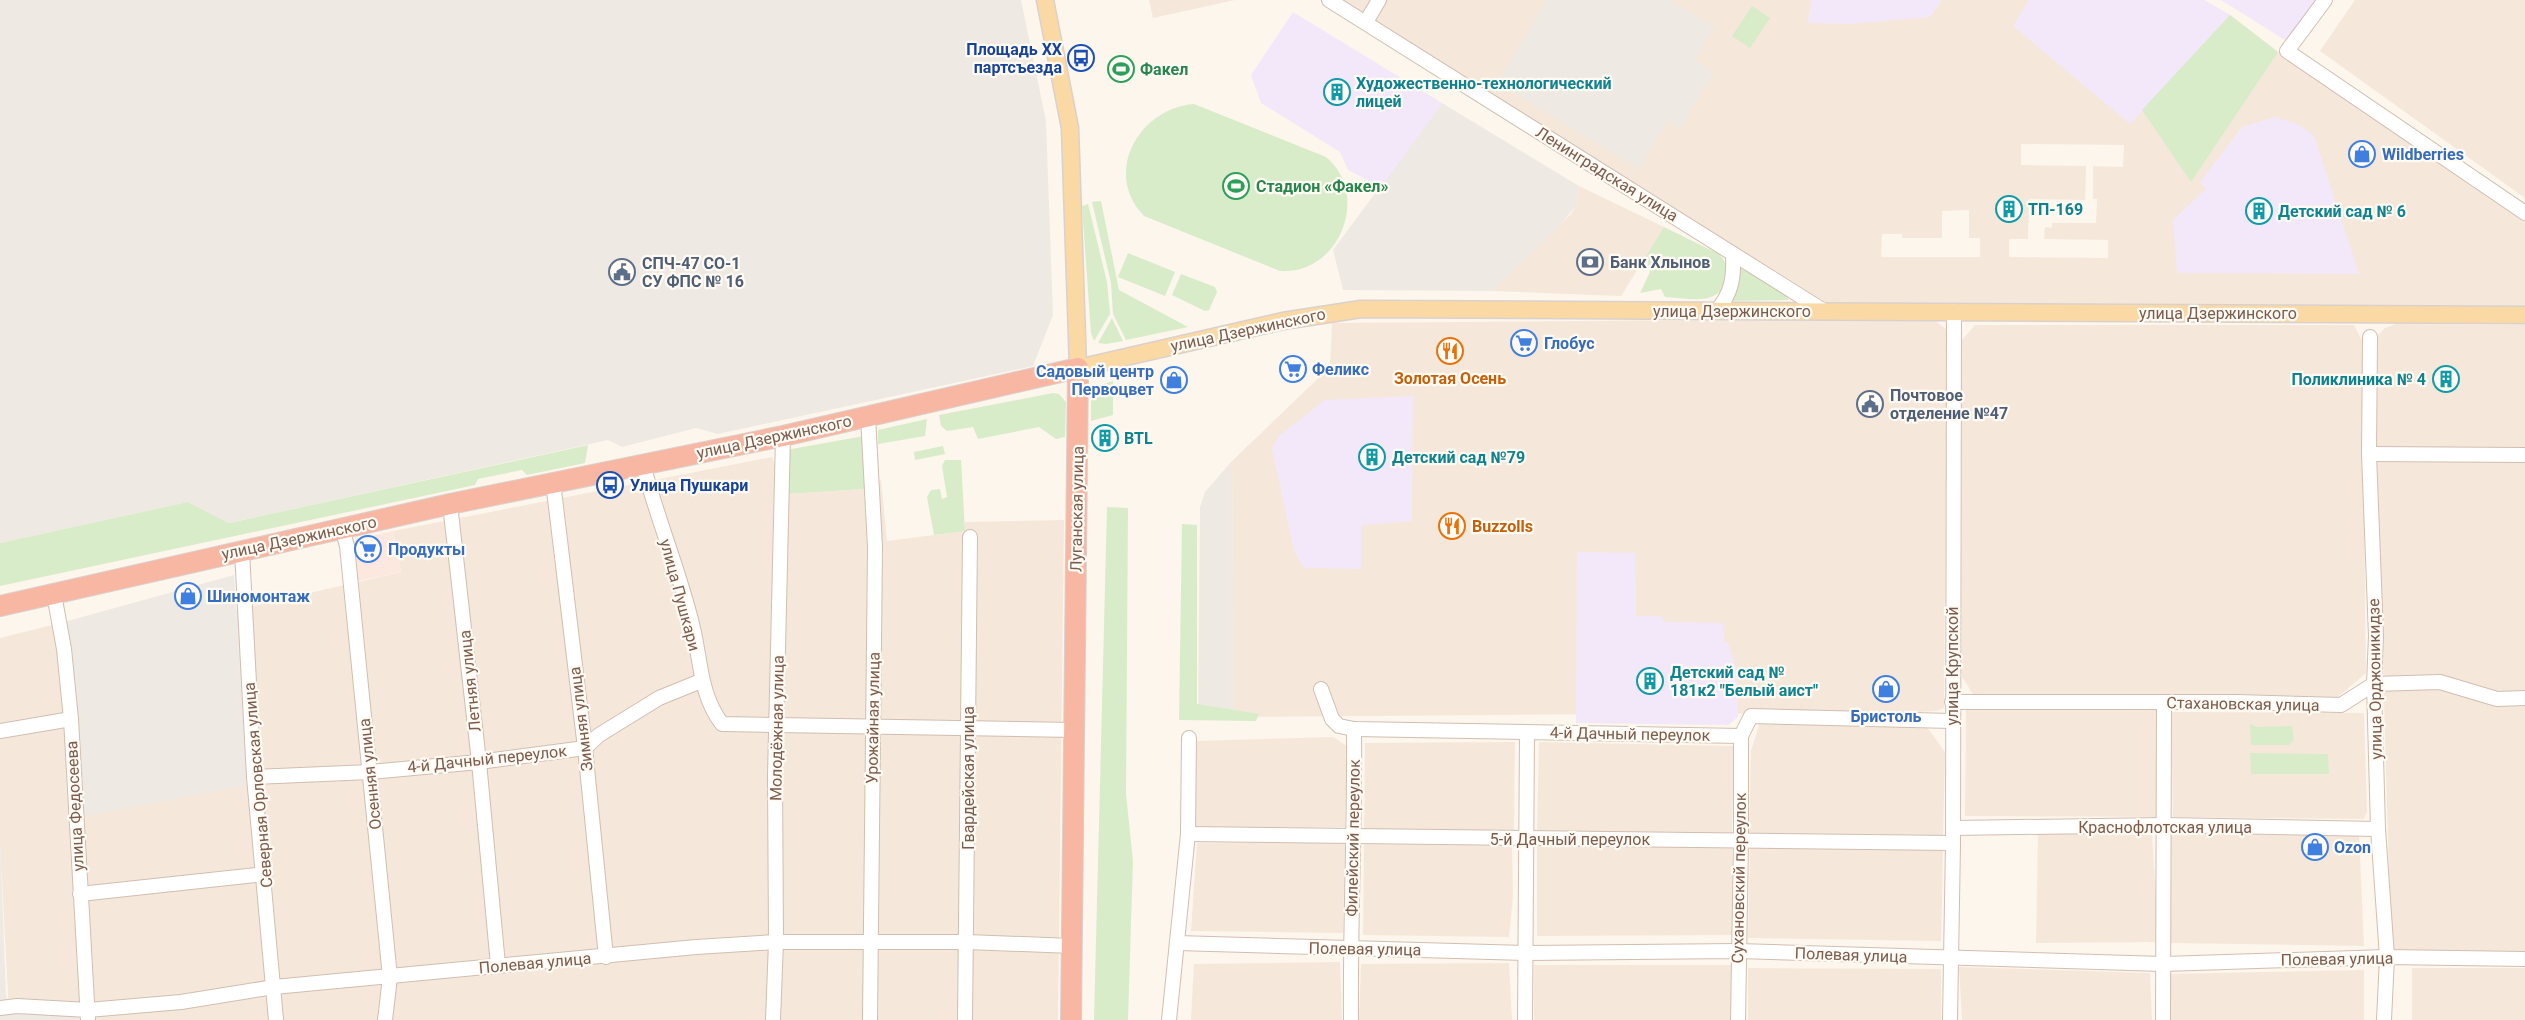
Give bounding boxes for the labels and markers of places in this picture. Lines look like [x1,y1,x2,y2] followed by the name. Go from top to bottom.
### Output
[966,40,1062,77] place label: Площадь ХХ партсъезда
[1066,43,1096,73] bus stop icon: Площадь ХХ партсъезда
[1106,54,1136,84] sports icon: Факел
[1140,60,1188,79] place label: Факел
[1356,74,1612,111] place label: Художественно-технологический лицей
[1322,77,1352,107] building icon: Художественно-технологический лицей
[2347,139,2377,169] shop icon: Wildberries
[2382,145,2464,164] place label: Wildberries
[1221,171,1251,201] sports icon: Стадион «Факел»
[1256,177,1388,196] place label: Стадион «Факел»
[1994,194,2024,224] building icon: ТП-169
[2244,196,2274,226] building icon: Детский сад № 6
[2028,200,2083,219] place label: ТП-169
[2278,202,2406,221] place label: Детский сад № 6
[1575,247,1605,277] bank icon: Банк Хлынов
[1610,253,1710,272] place label: Банк Хлынов
[642,254,744,291] place label: СПЧ-47 СО-1 СУ ФПС № 16
[607,257,637,287] public building icon: СПЧ-47 СО-1 СУ ФПС № 16
[1509,328,1539,358] supermarket icon: Глобус
[1544,334,1595,353] place label: Глобус
[1435,336,1465,366] restaurant icon: Золотая Осень
[1278,354,1308,384] supermarket icon: Феликс
[1312,360,1369,379] place label: Феликс
[1036,362,1154,399] place label: Садовый центр Первоцвет
[2431,364,2461,394] building icon: Поликлиника № 4
[1159,365,1189,395] shop icon: Садовый центр Первоцвет
[1394,369,1506,388] place label: Золотая Осень
[2291,370,2426,389] place label: Поликлиника № 4
[1890,386,2008,423] place label: Почтовое отделение №47
[1855,389,1885,419] public building icon: Почтовое отделение №47
[1090,423,1120,453] building icon: BTL
[1124,429,1153,448] place label: BTL
[1357,442,1387,472] building icon: Детский сад №79
[1392,448,1525,467] place label: Детский сад №79
[595,470,625,500] bus stop icon: Улица Пушкари
[630,476,748,495] place label: Улица Пушкари
[1437,511,1467,541] restaurant icon: Buzzolls
[1472,517,1533,536] place label: Buzzolls
[353,534,383,564] supermarket icon: Продукты
[388,540,465,559] place label: Продукты
[173,581,203,611] shop icon: Шиномонтаж
[207,587,310,606] place label: Шиномонтаж
[1670,663,1818,700] place label: Детский сад № 181к2 "Белый аист"
[1635,666,1665,696] building icon: Детский сад № 181к2 "Белый аист"
[1871,674,1901,704] shop icon: Бристоль
[1850,707,1922,726] place label: Бристоль
[2300,832,2330,862] shop icon: Ozon
[2334,838,2371,857] place label: Ozon

